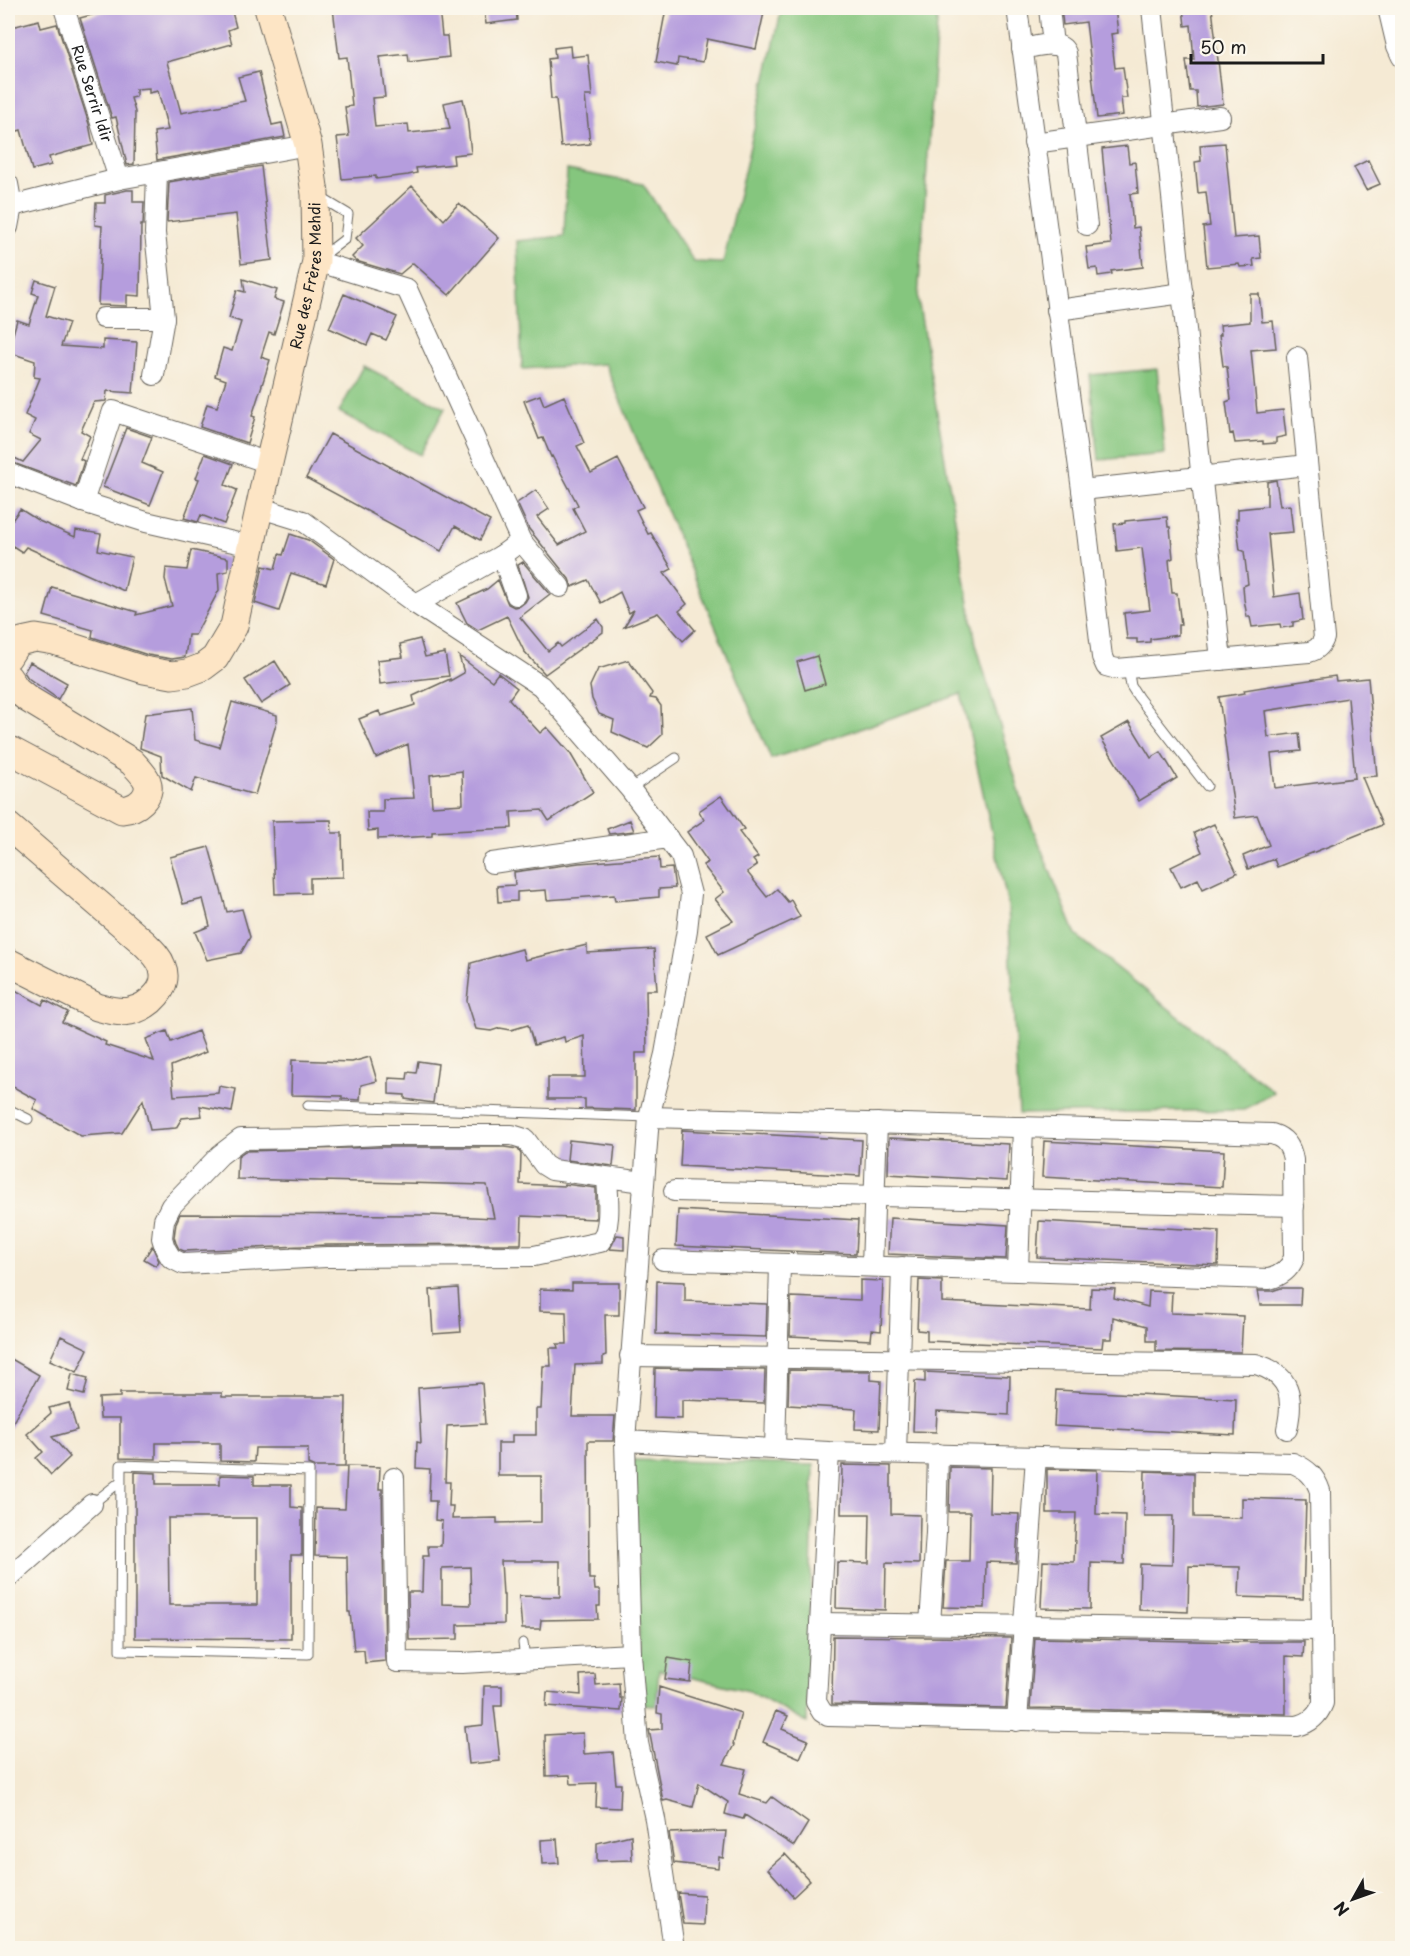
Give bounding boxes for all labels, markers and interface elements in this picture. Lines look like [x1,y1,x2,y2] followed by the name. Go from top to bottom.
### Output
[1191,27,1323,65] scale bar
[1200,33,1247,60] text: 50 m
[67,42,120,145] street label: Rue Serrir Idir
[283,202,326,351] street label: Rue des Frères Mehdi
[1323,1869,1383,1929] north arrow
[1327,1897,1354,1922] text: N

